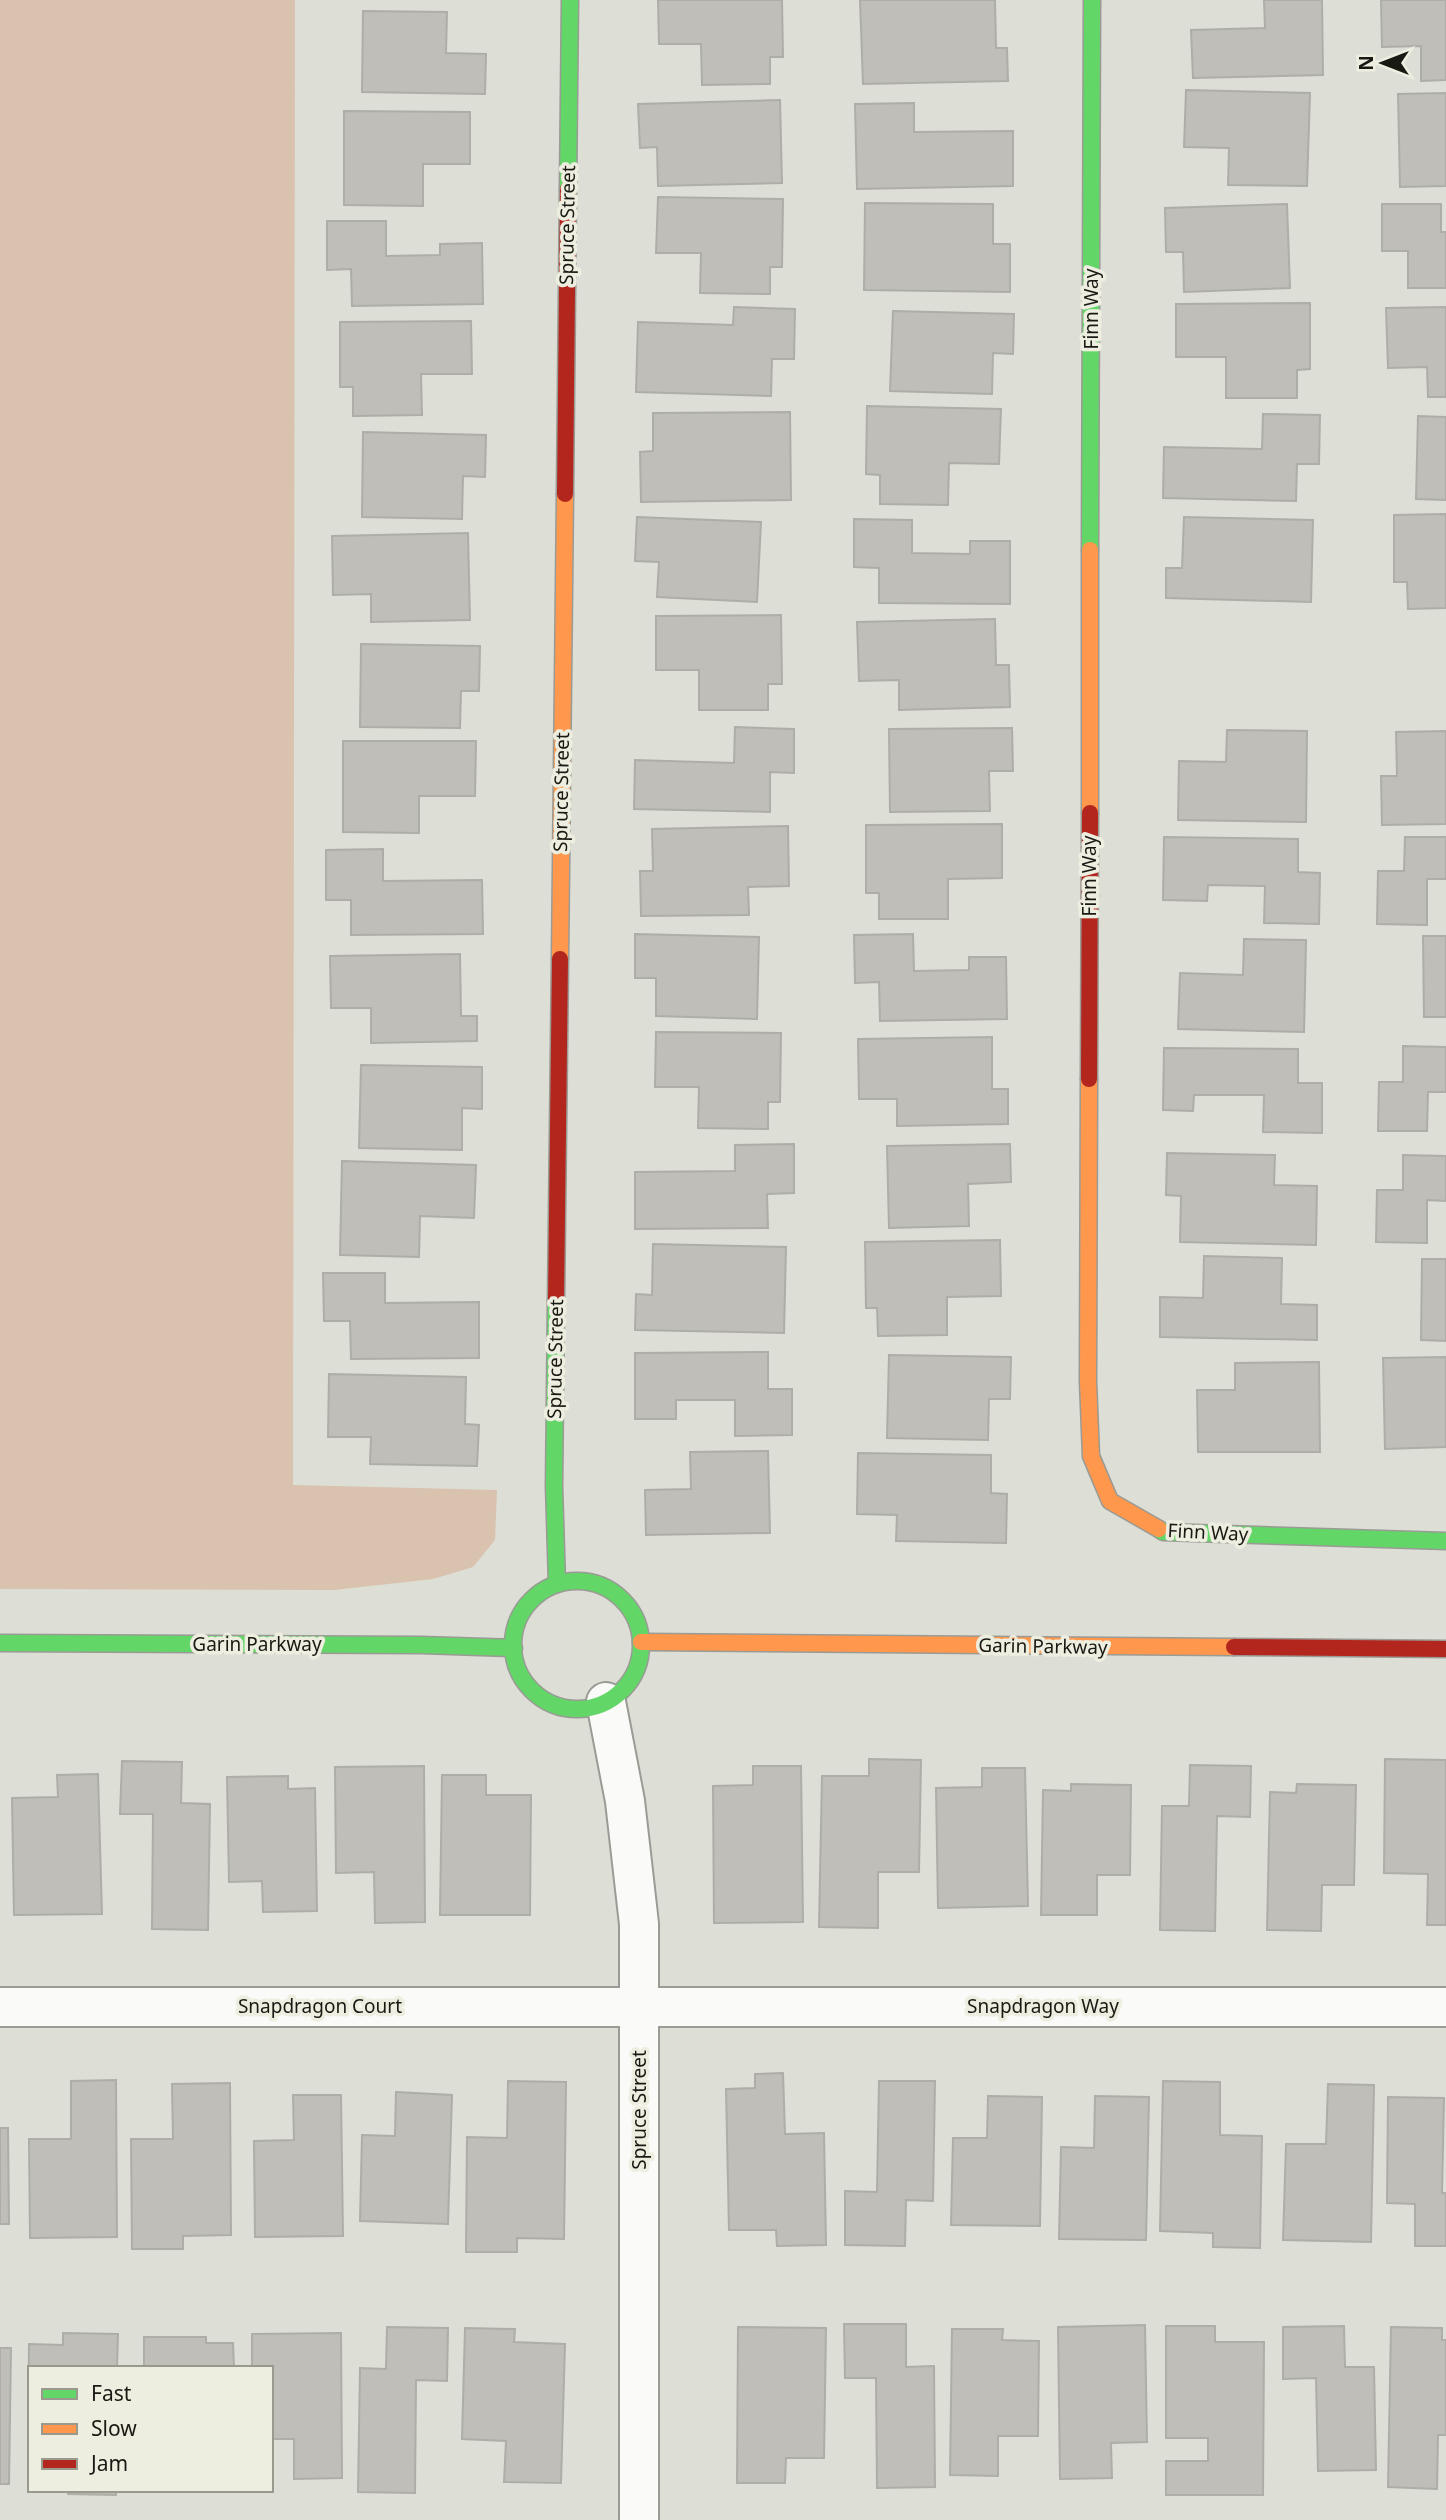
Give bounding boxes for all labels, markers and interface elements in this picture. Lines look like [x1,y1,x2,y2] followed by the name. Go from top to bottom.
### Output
[1348,28,1418,98] north arrow
[1353,55,1379,71] text: N
[553,165,581,285] street label: Spruce Street
[1078,268,1104,349] street label: Finn Way
[547,732,575,852] street label: Spruce Street
[1076,835,1102,916] street label: Finn Way
[541,1299,569,1419] street label: Spruce Street
[1167,1517,1249,1547] street label: Finn Way
[192,1631,322,1657] street label: Garin Parkway
[978,1632,1108,1660] street label: Garin Parkway
[238,1993,402,2019] street label: Snapdragon Court
[967,1993,1119,2019] street label: Snapdragon Way
[626,2050,652,2170] street label: Spruce Street
[28,2366,273,2492] legend
[91,2379,132,2407] text: Fast
[91,2414,137,2442] text: Slow
[89,2449,128,2477] text: Jam

